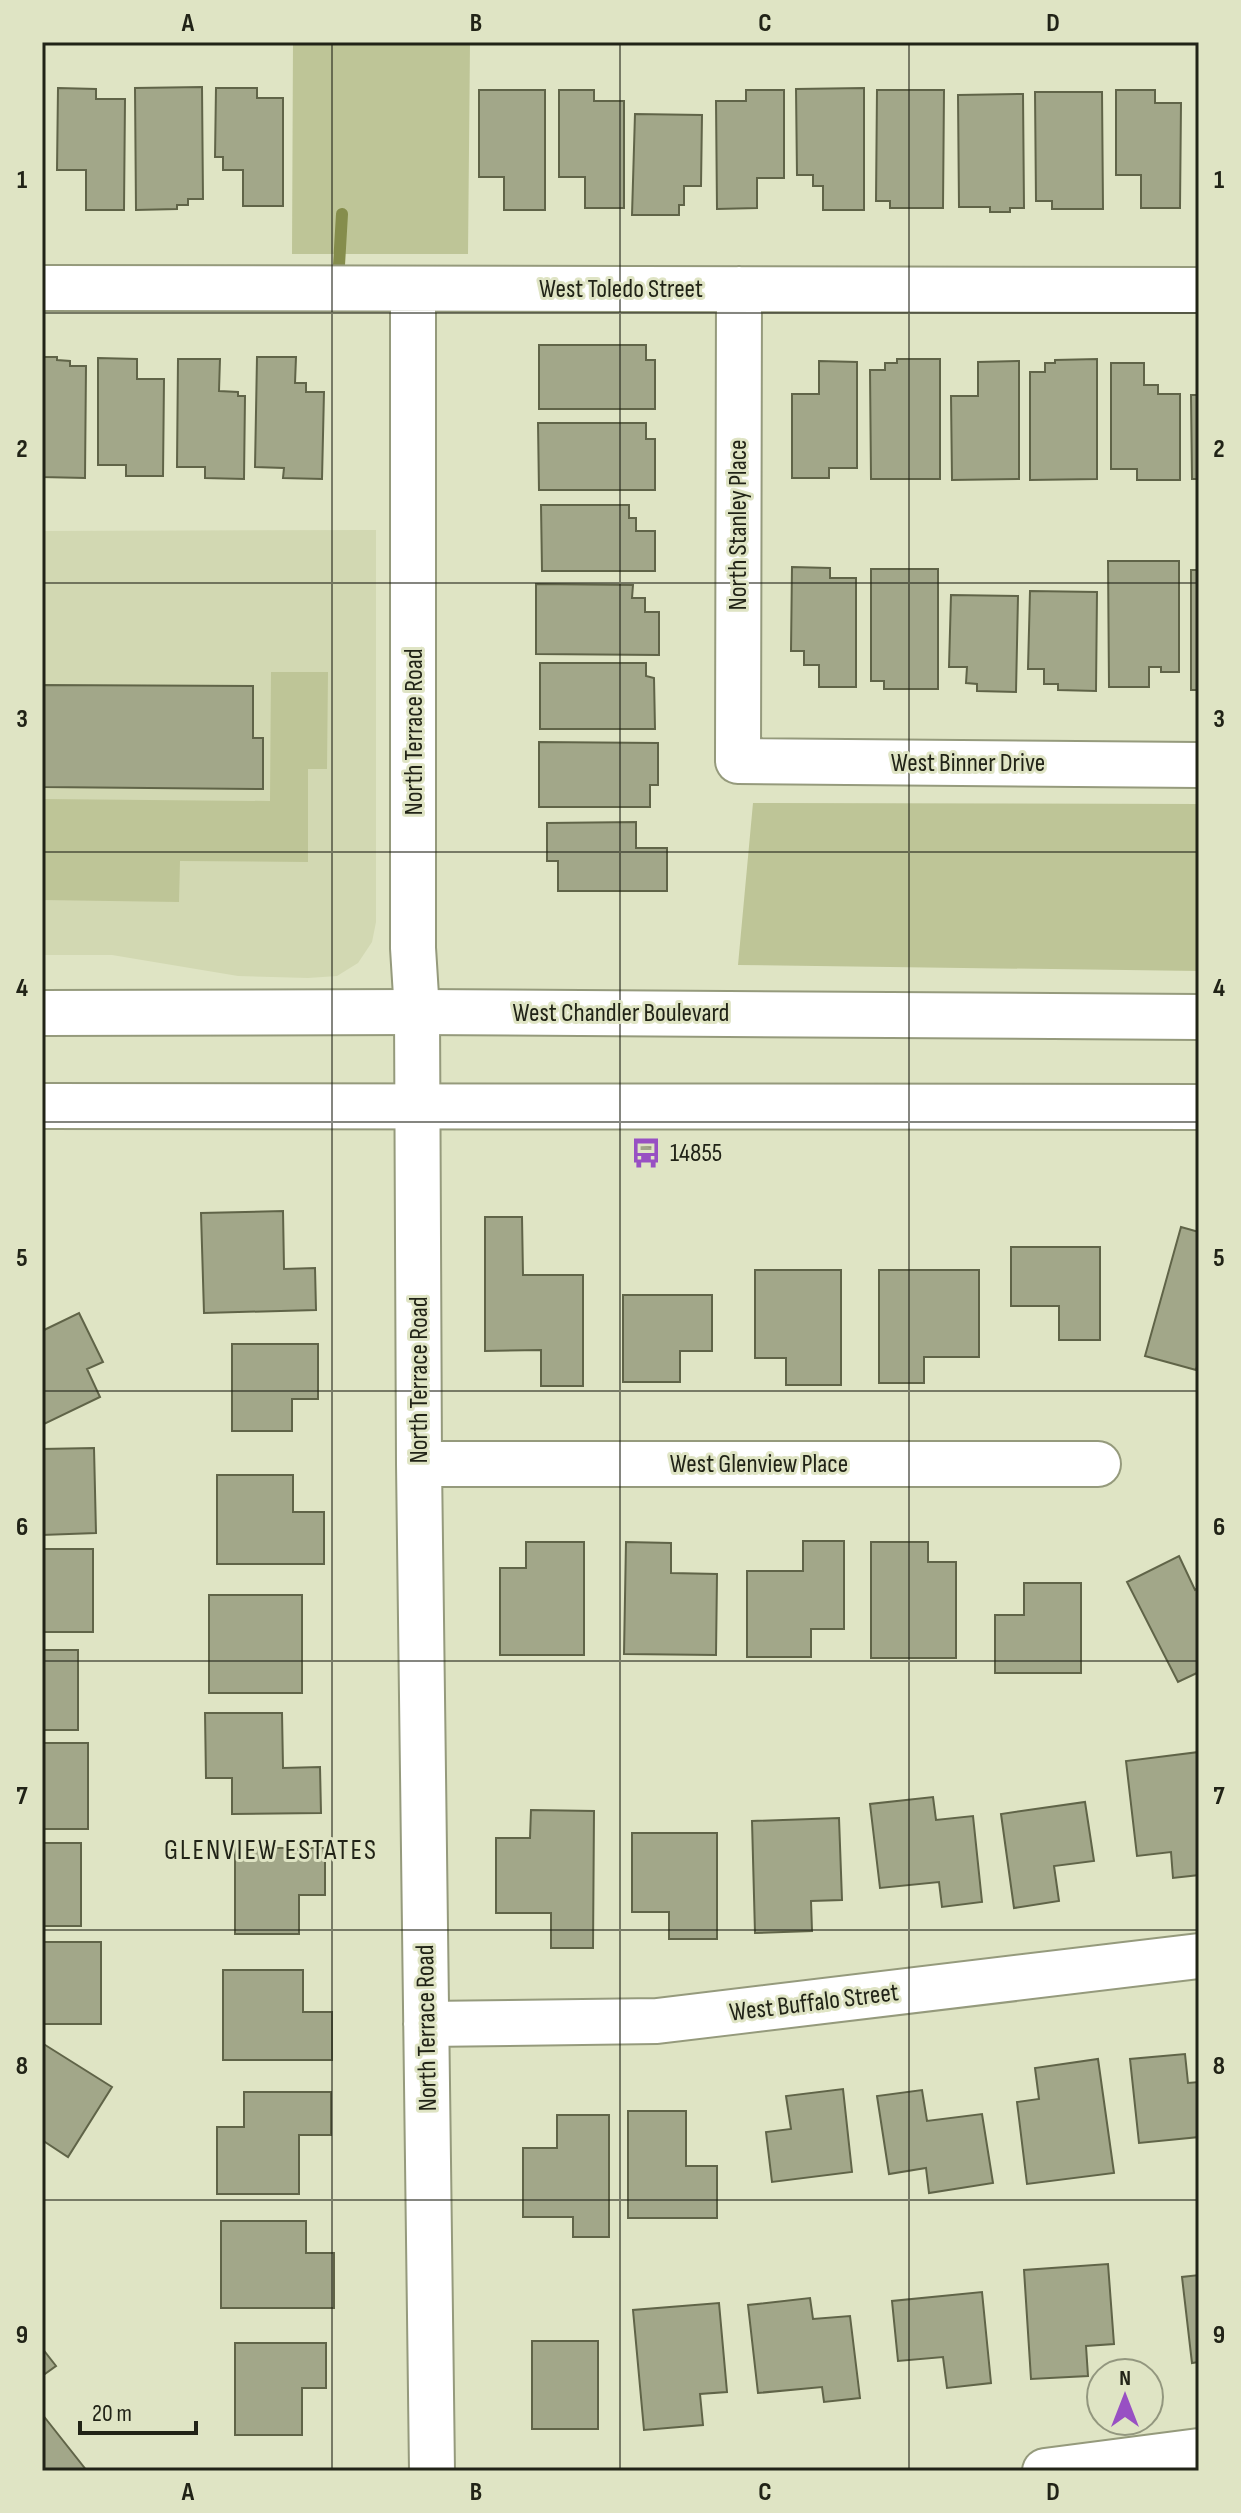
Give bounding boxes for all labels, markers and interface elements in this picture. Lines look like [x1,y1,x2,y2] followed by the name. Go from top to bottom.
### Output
[181,8,195,39] text: A
[470,8,482,39] text: B
[758,8,772,39] text: C
[1046,8,1060,39] text: D
[17,165,27,196] text: 1
[1214,165,1224,196] text: 1
[539,274,703,305] street label: West Toledo Street
[16,434,28,465] text: 2
[1213,434,1225,465] text: 2
[723,440,754,610] street label: North Stanley Place
[399,648,430,816] street label: North Terrace Road
[16,704,28,735] text: 3
[1213,704,1225,735] text: 3
[891,748,1045,779] street label: West Binner Drive
[16,973,28,1004] text: 4
[1213,973,1225,1004] text: 4
[513,998,729,1029] street label: West Chandler Boulevard
[629,1136,663,1170] bus stop icon: 14855
[670,1138,722,1169] place label: 14855
[16,1243,28,1274] text: 5
[1213,1243,1225,1274] text: 5
[404,1296,435,1464] street label: North Terrace Road
[670,1449,848,1480] street label: West Glenview Place
[16,1512,28,1543] text: 6
[1213,1512,1225,1543] text: 6
[16,1781,28,1812] text: 7
[1213,1781,1225,1812] text: 7
[164,1834,378,1867] district label: GLENVIEW ESTATES
[410,1944,444,2112] street label: North Terrace Road
[728,1977,900,2029] street label: West Buffalo Street
[16,2051,28,2082] text: 8
[1213,2051,1225,2082] text: 8
[16,2320,28,2351] text: 9
[1213,2320,1225,2351] text: 9
[1085,2357,1165,2437] north arrow
[1119,2365,1131,2392] text: N
[80,2385,196,2435] scale bar
[92,2399,132,2428] text: 20 m
[181,2477,195,2508] text: A
[470,2477,482,2508] text: B
[758,2477,772,2508] text: C
[1046,2477,1060,2508] text: D

